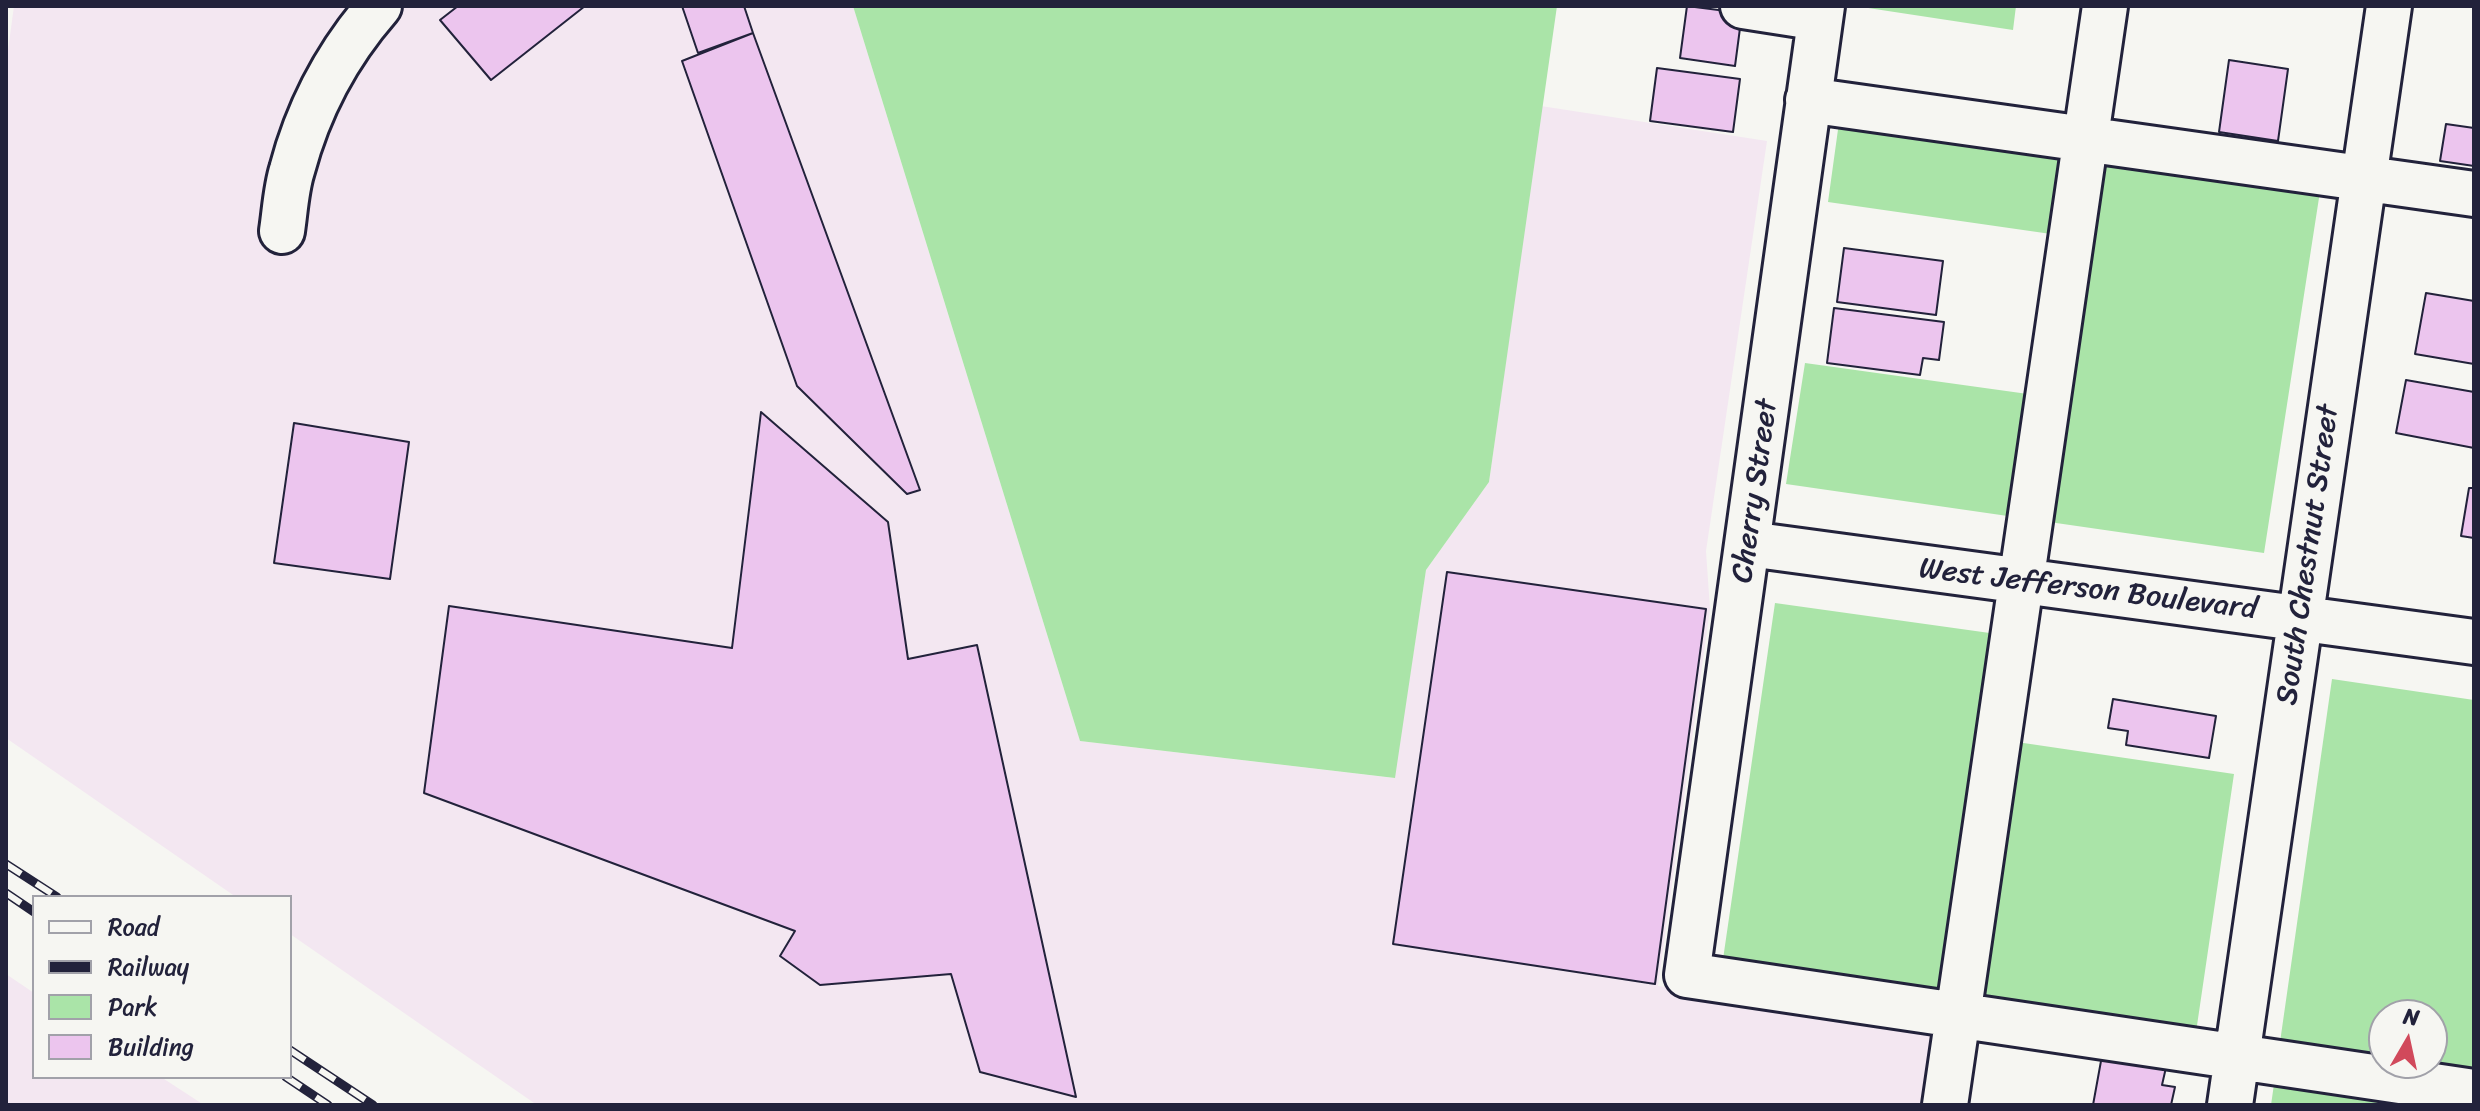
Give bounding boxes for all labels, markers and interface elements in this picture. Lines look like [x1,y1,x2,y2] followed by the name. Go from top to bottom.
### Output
[1725,397,1787,585] street label: Cherry Street
[2270,403,2348,707] street label: South Chestnut Street
[1917,551,2259,629] street label: West Jefferson Boulevard
[32,895,292,1079] legend
[108,906,159,948] text: Road
[108,946,189,988] text: Railway
[108,986,157,1028] text: Park
[2401,996,2422,1037] text: N
[2368,999,2448,1079] north arrow
[108,1026,194,1068] text: Building

